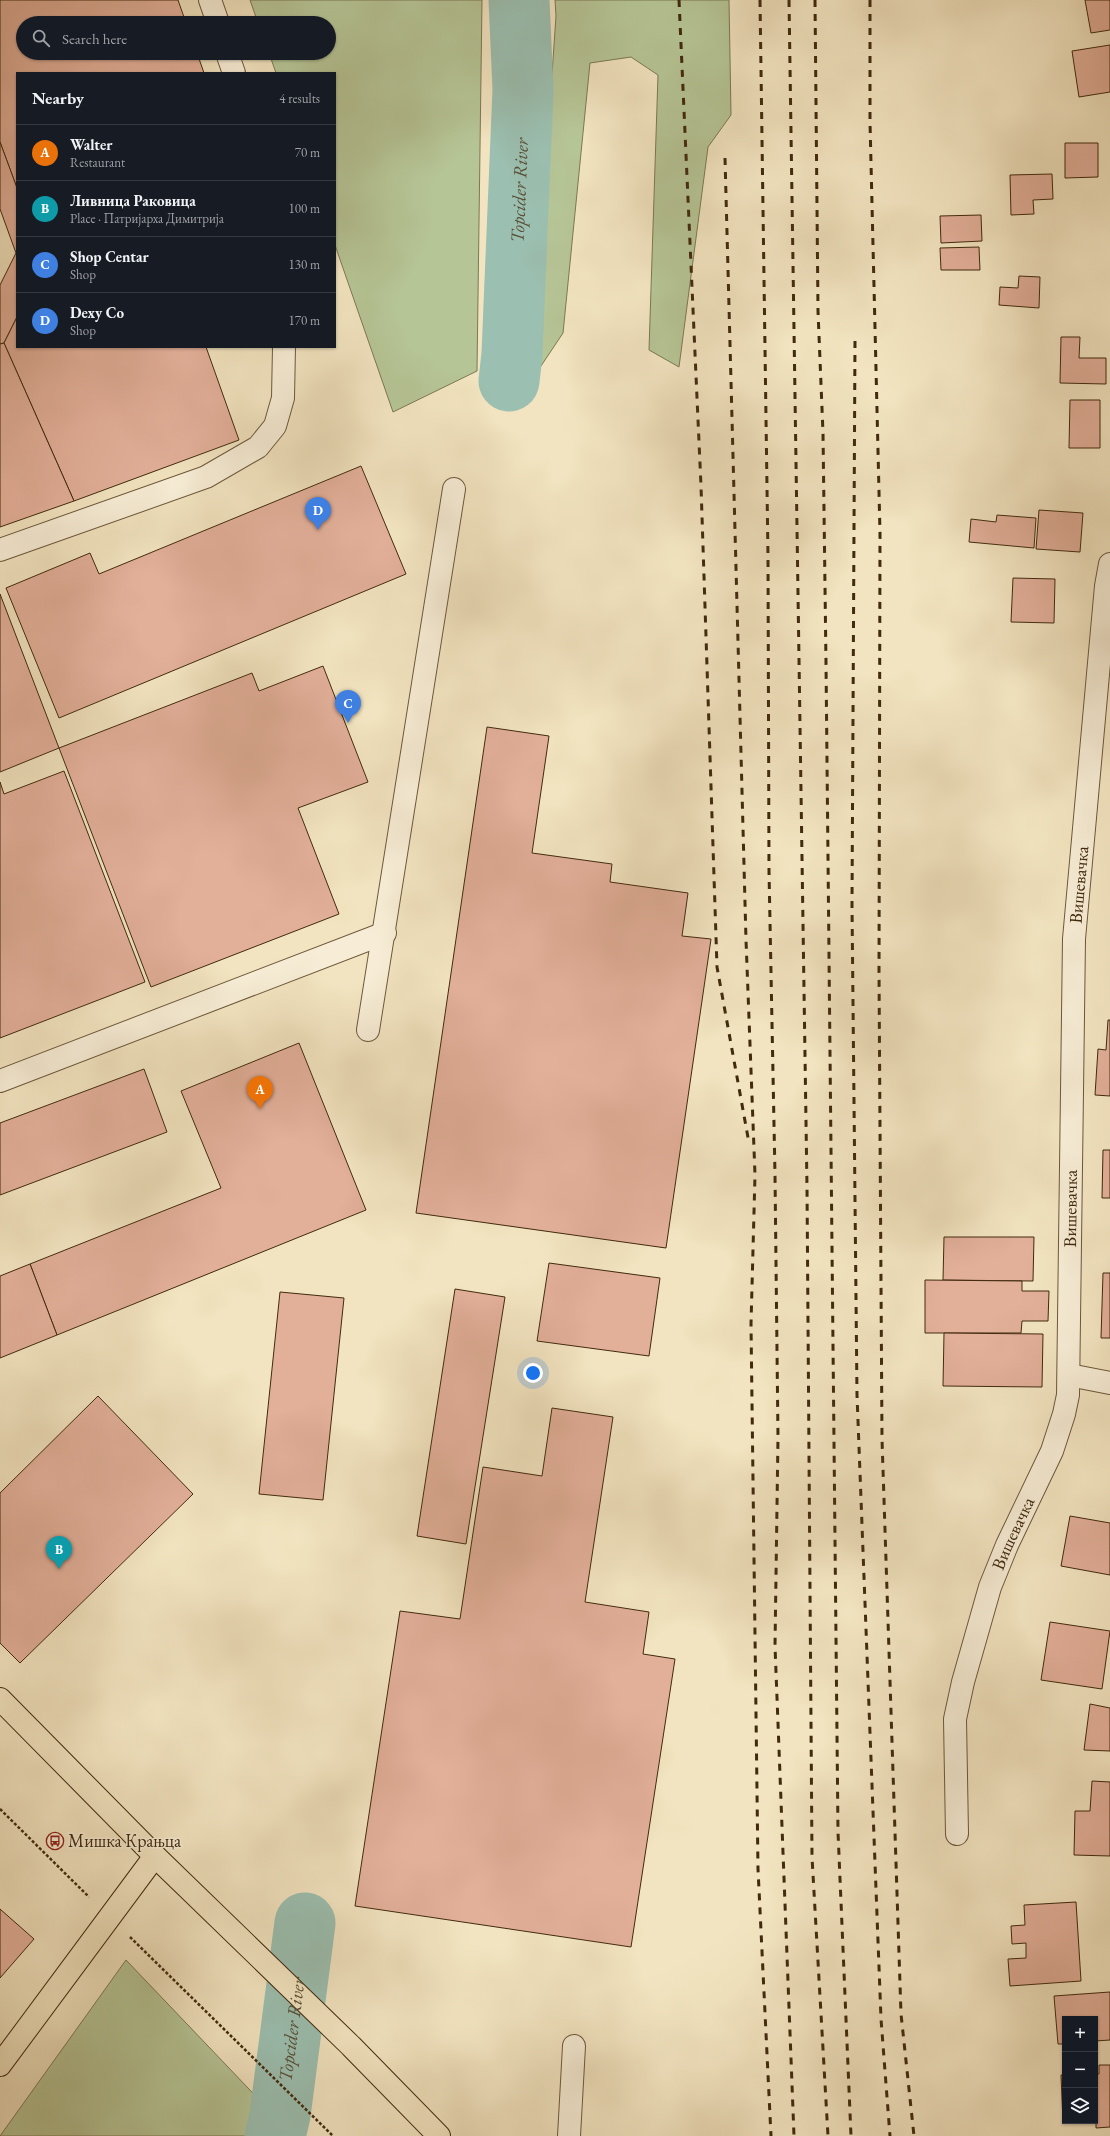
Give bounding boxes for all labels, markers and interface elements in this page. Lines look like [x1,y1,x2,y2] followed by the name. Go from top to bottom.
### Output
[16,16,336,60] search box
[30,27,52,49] icon: search
[62,29,127,48] text: Search here
[32,87,84,109] text: Nearby
[279,90,320,107] text: 4 results
[70,135,112,154] text: Walter
[505,137,534,243] water label: Topcider River
[40,144,50,161] text: A
[295,144,320,161] text: 70 m
[70,154,125,171] text: Restaurant
[70,191,196,210] text: Ливница Раковица
[41,200,49,217] text: B
[289,200,320,217] text: 100 m
[70,210,224,227] text: Place · Патријарха Димитрија
[70,247,149,266] text: Shop Centar
[40,256,50,273] text: C
[289,256,320,273] text: 130 m
[70,266,96,283] text: Shop
[70,303,124,322] text: Dexy Co
[40,312,50,329] text: D
[289,312,320,329] text: 170 m
[70,322,96,339] text: Shop
[305,497,331,530] pin: D
[335,690,361,723] pin: C
[1063,844,1093,924] street label: Вишевачка
[247,1076,273,1109] pin: A
[1058,1169,1082,1247] street label: Вишевачка
[523,1363,543,1383] your location
[986,1492,1040,1573] street label: Вишевачка
[46,1536,72,1569] pin: B
[68,1829,182,1852] place label: Мишка Крањца
[45,1831,65,1851] bus stop icon: Мишка Крањца
[272,1975,311,2083] water label: Topcider River
[1062,2016,1098,2124] map controls
[1062,2016,1098,2052] button: +
[1062,2052,1098,2088] button: −
[1062,2088,1098,2124] button: layers

